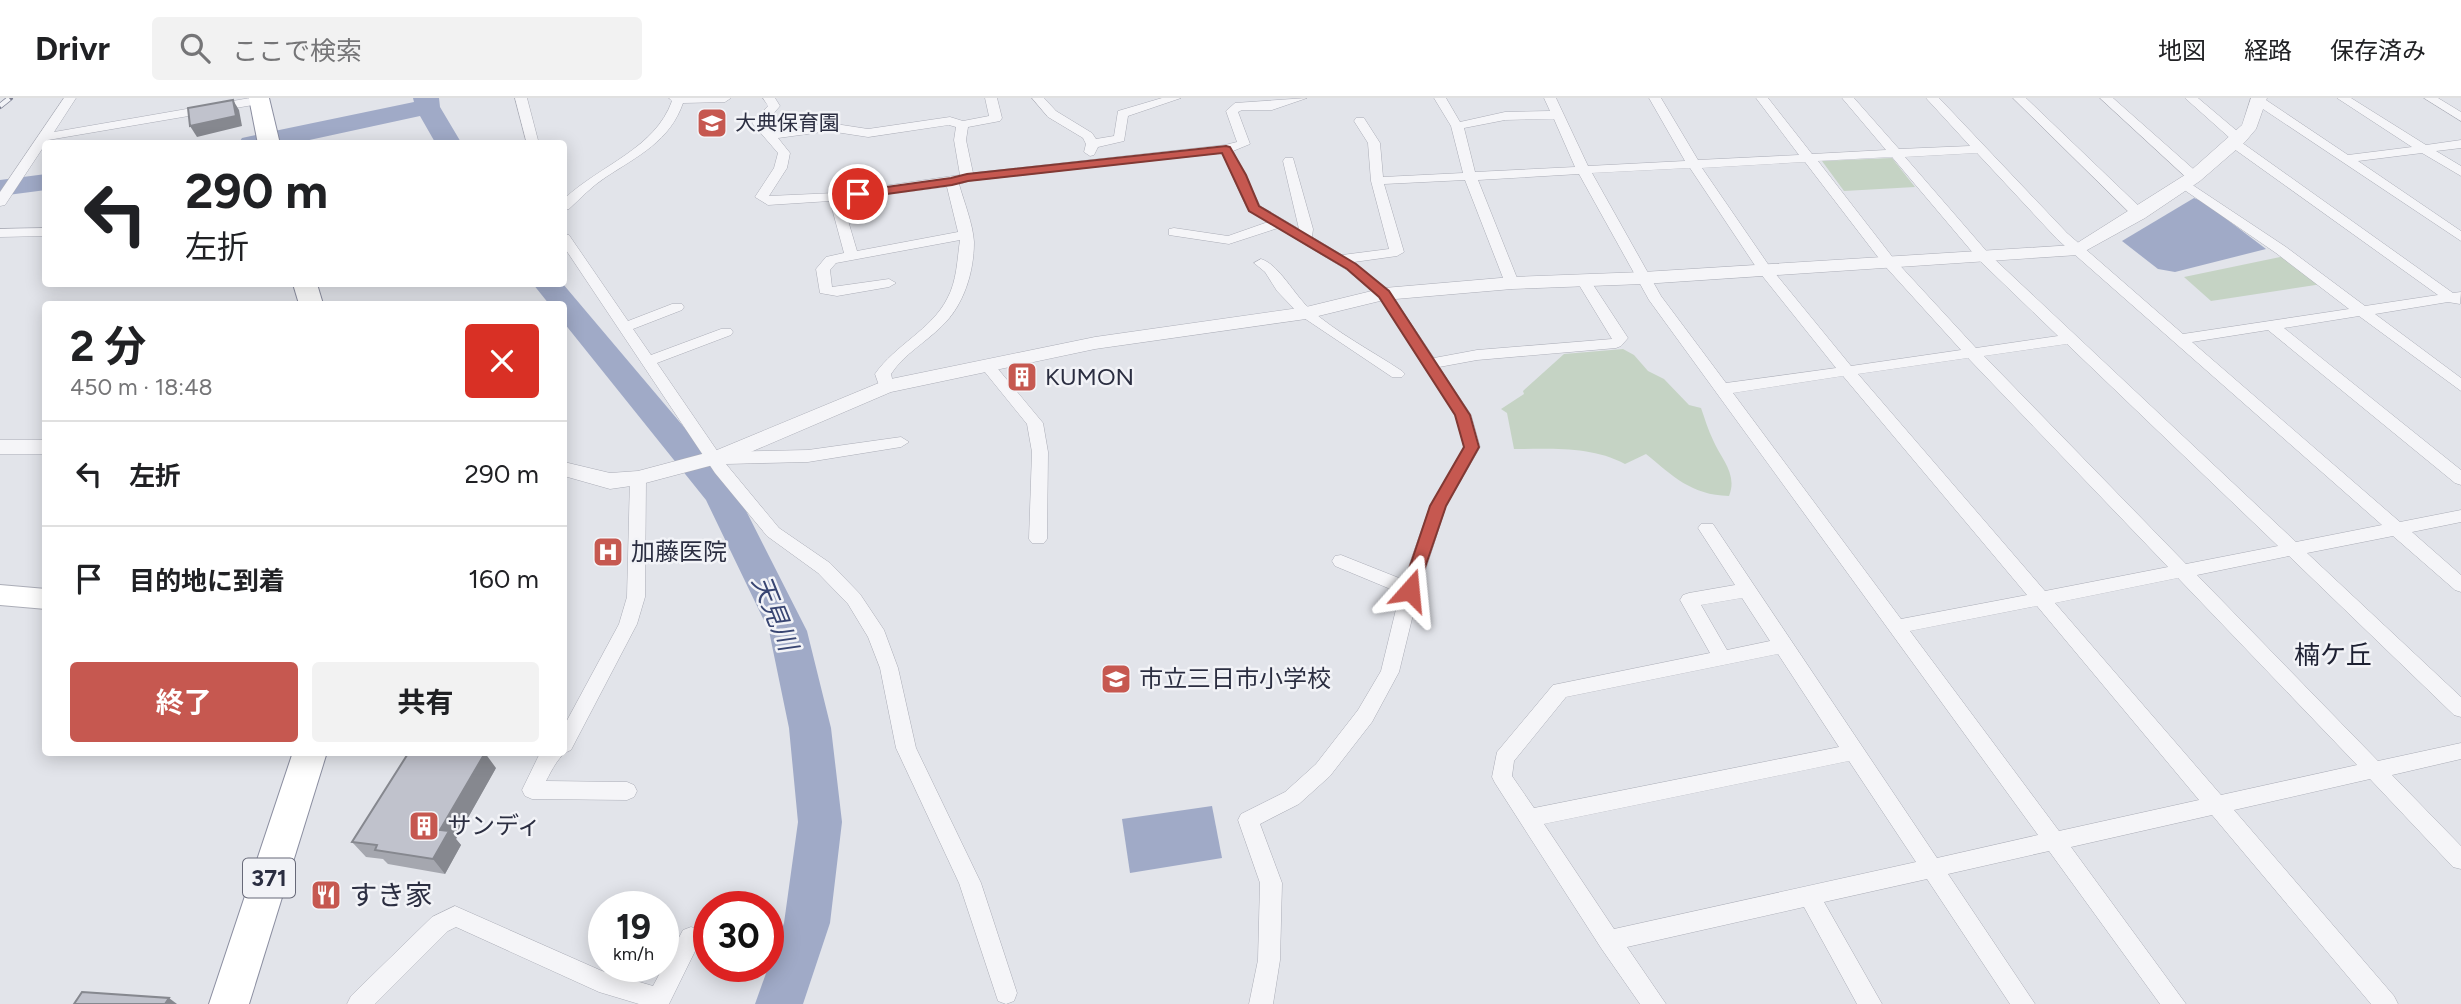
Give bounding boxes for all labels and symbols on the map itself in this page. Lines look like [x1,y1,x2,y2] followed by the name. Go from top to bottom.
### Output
[695,106,729,140] school or university icon: 大典保育園
[735,110,840,135] place label: 大典保育園
[828,164,888,224] pin
[1005,360,1039,394] building icon: KUMON
[1045,362,1134,391] place label: KUMON
[591,535,625,569] hospital icon: 加藤医院
[631,537,727,566] place label: 加藤医院
[1373,553,1447,627] position arrow
[746,571,806,658] water label: 天見川
[2294,639,2372,671] district label: 楠ケ丘
[1099,662,1133,696] school or university icon: 市立三日市小学校
[1139,664,1331,693] place label: 市立三日市小学校
[407,809,441,843] building icon: サンディ
[447,811,541,840] place label: サンディ
[243,858,295,898] road number: 371
[309,878,343,912] restaurant icon: すき家
[349,878,433,912] place label: すき家
[693,891,784,982] speed limit sign: 30

